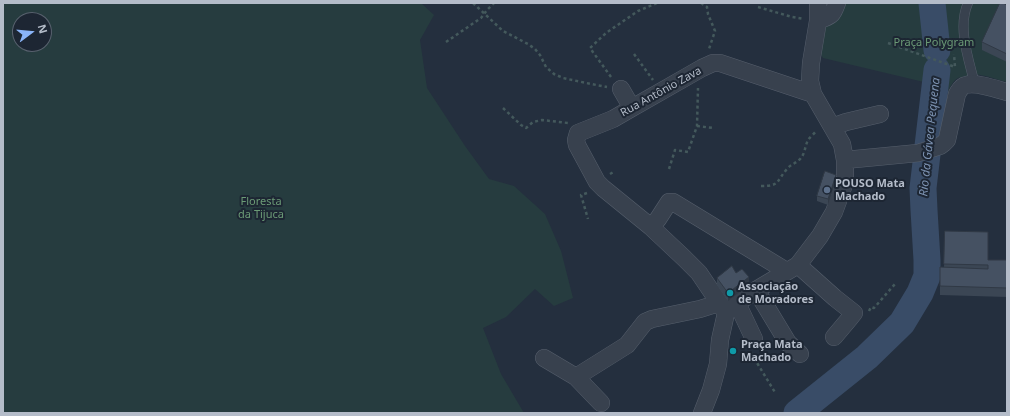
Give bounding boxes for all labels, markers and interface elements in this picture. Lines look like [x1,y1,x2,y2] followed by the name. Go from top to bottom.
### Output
[12,12,52,52] north arrow
[35,22,51,35] text: N
[894,36,974,50] park label: Praça Polygram
[618,64,704,120] street label: Rua Antônio Zava
[917,77,943,197] water label: Rio da Gávea Pequena
[835,177,905,203] place label: POUSO Mata Machado
[822,185,832,195] marker: POUSO Mata Machado
[238,195,284,221] park label: Floresta da Tijuca
[738,280,814,306] place label: Associação de Moradores
[725,288,735,298] marker: Associação de Moradores
[741,338,803,364] place label: Praça Mata Machado
[728,346,738,356] marker: Praça Mata Machado

